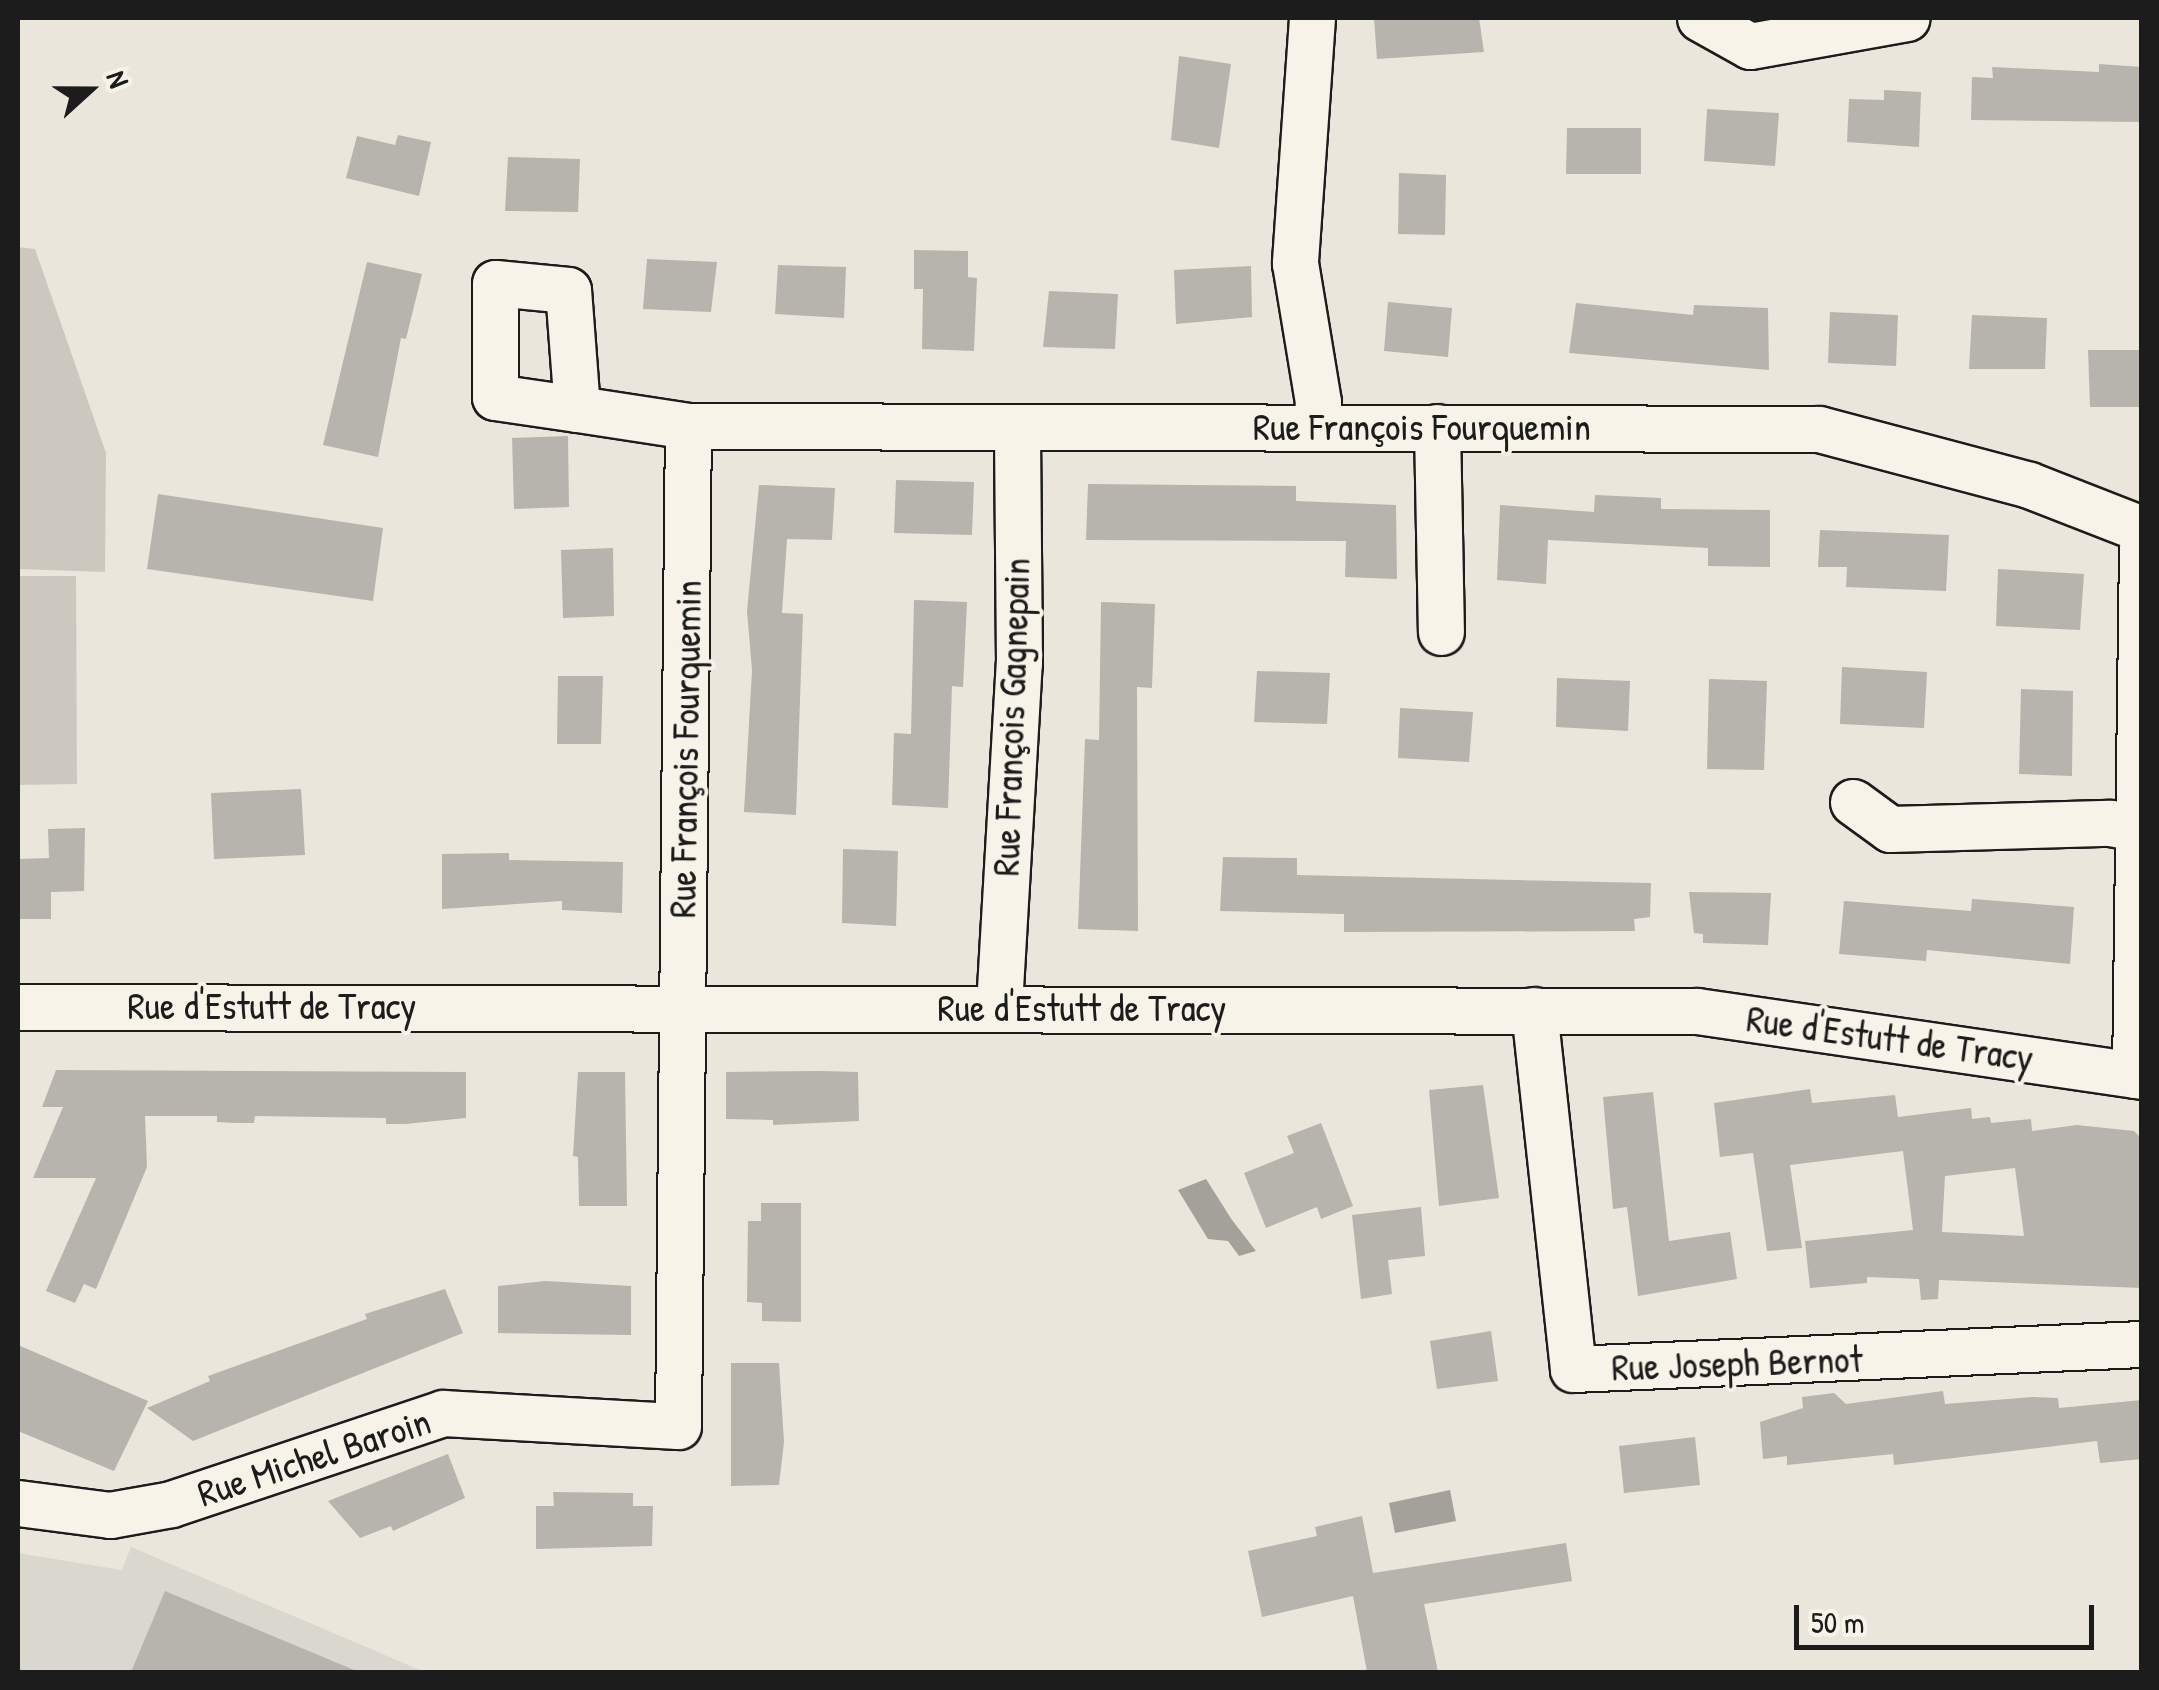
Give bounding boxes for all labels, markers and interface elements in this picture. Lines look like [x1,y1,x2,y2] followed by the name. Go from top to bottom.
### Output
[40,40,140,140] north arrow
[98,65,138,93] text: N
[1253,404,1591,450] street label: Rue François Fourquemin
[983,557,1039,877] street label: Rue François Gagnepain
[659,580,711,918] street label: Rue François Fourquemin
[128,983,416,1029] street label: Rue d'Estutt de Tracy
[938,985,1226,1031] street label: Rue d'Estutt de Tracy
[1744,995,2036,1081] street label: Rue d'Estutt de Tracy
[1611,1336,1863,1390] street label: Rue Joseph Bernot
[192,1398,436,1516] street label: Rue Michel Baroin
[1799,1585,2099,1647] scale bar
[1811,1602,1864,1642] text: 50 m

